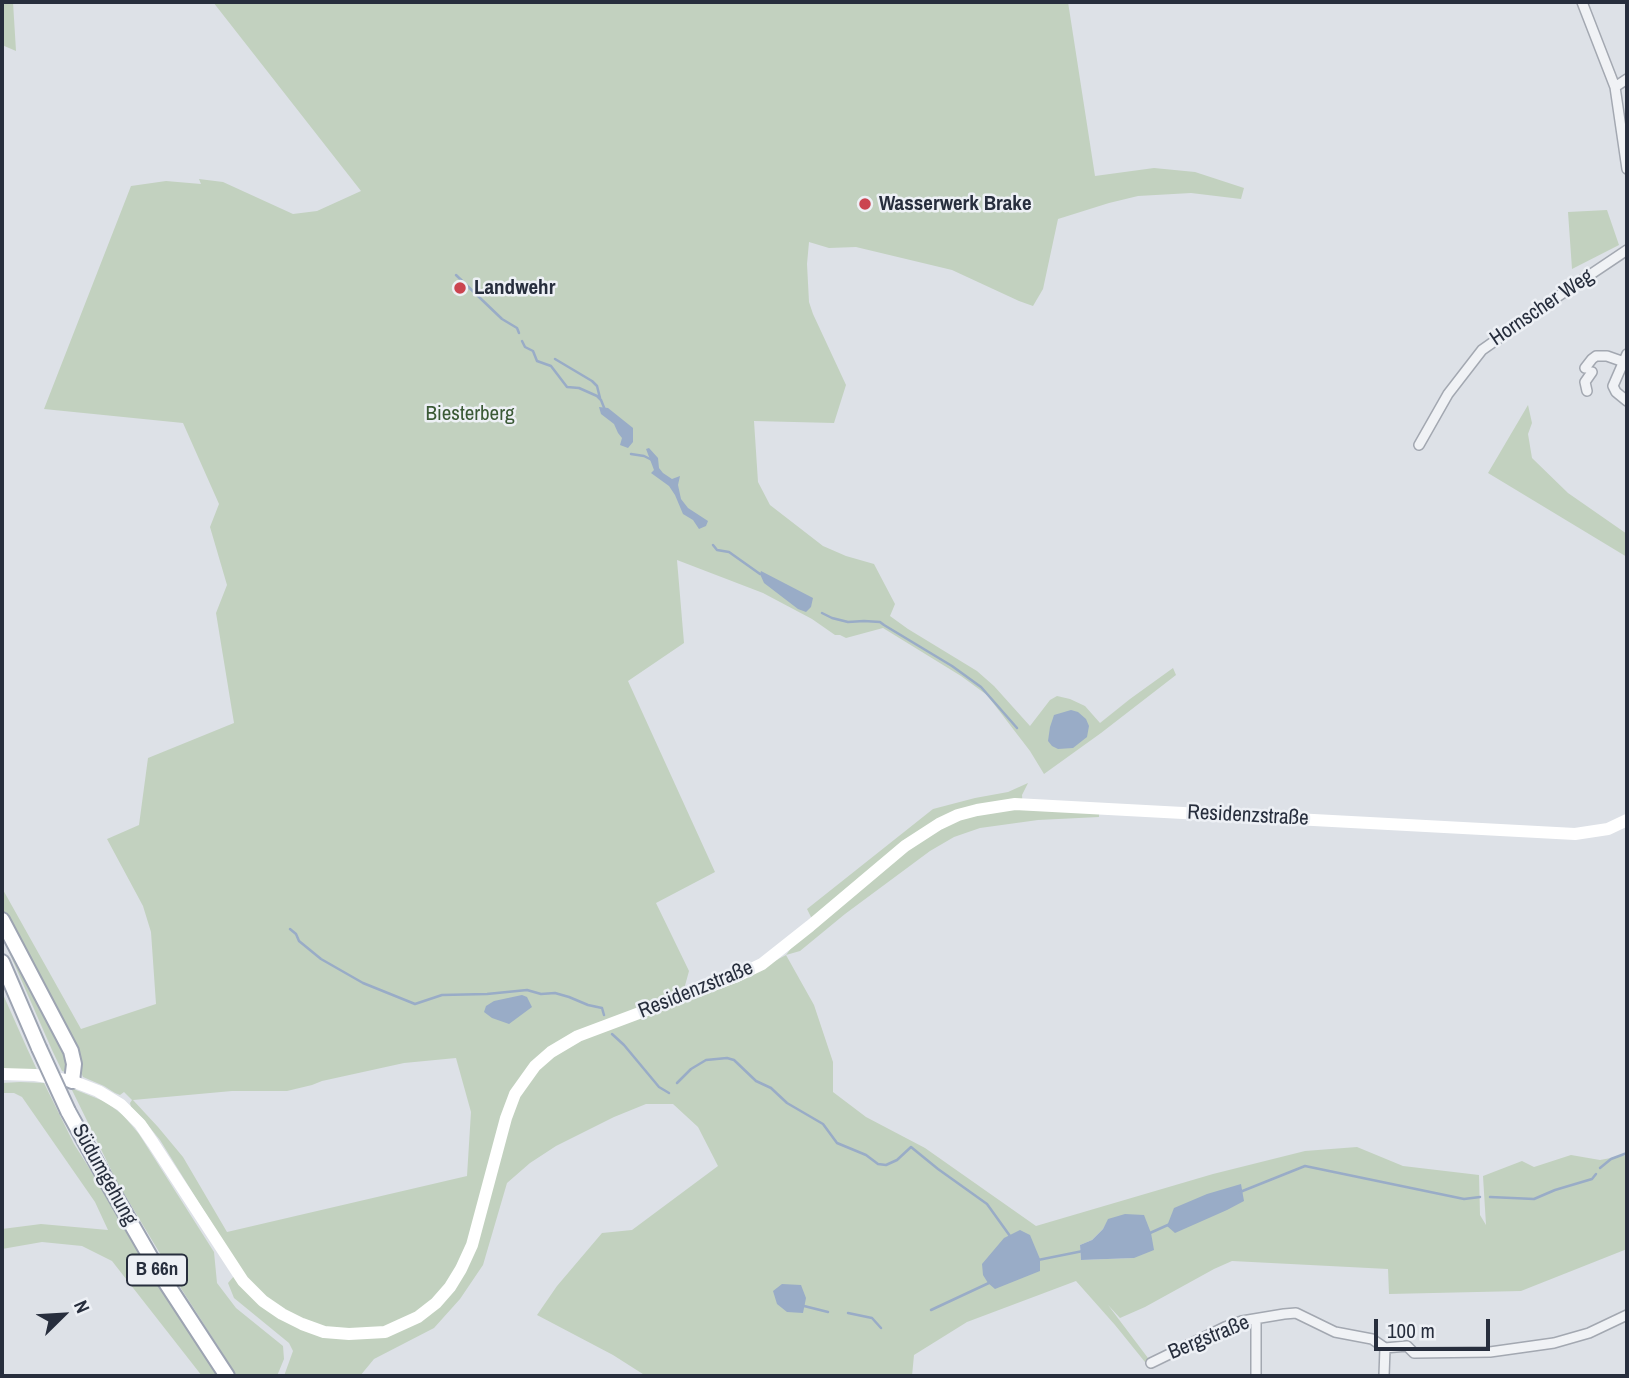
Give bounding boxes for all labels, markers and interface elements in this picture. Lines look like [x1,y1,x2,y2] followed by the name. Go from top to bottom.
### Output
[879,191,1032,217] place label: Wasserwerk Brake
[857,196,873,212] marker: Wasserwerk Brake
[1485,264,1599,352] street label: Hornscher Weg
[474,275,555,301] place label: Landwehr
[452,280,468,296] marker: Landwehr
[425,401,515,427] park label: Biesterberg
[1187,800,1309,832] street label: Residenzstraße
[635,956,757,1024] street label: Residenzstraße
[66,1120,142,1230] street label: Südumgehung
[127,1254,187,1286] road number: B 66n
[28,1280,98,1350] north arrow
[68,1296,96,1317] text: N
[1377,1304,1492,1348] scale bar
[1165,1310,1253,1366] street label: Bergstraße
[1387,1316,1435,1345] text: 100 m

